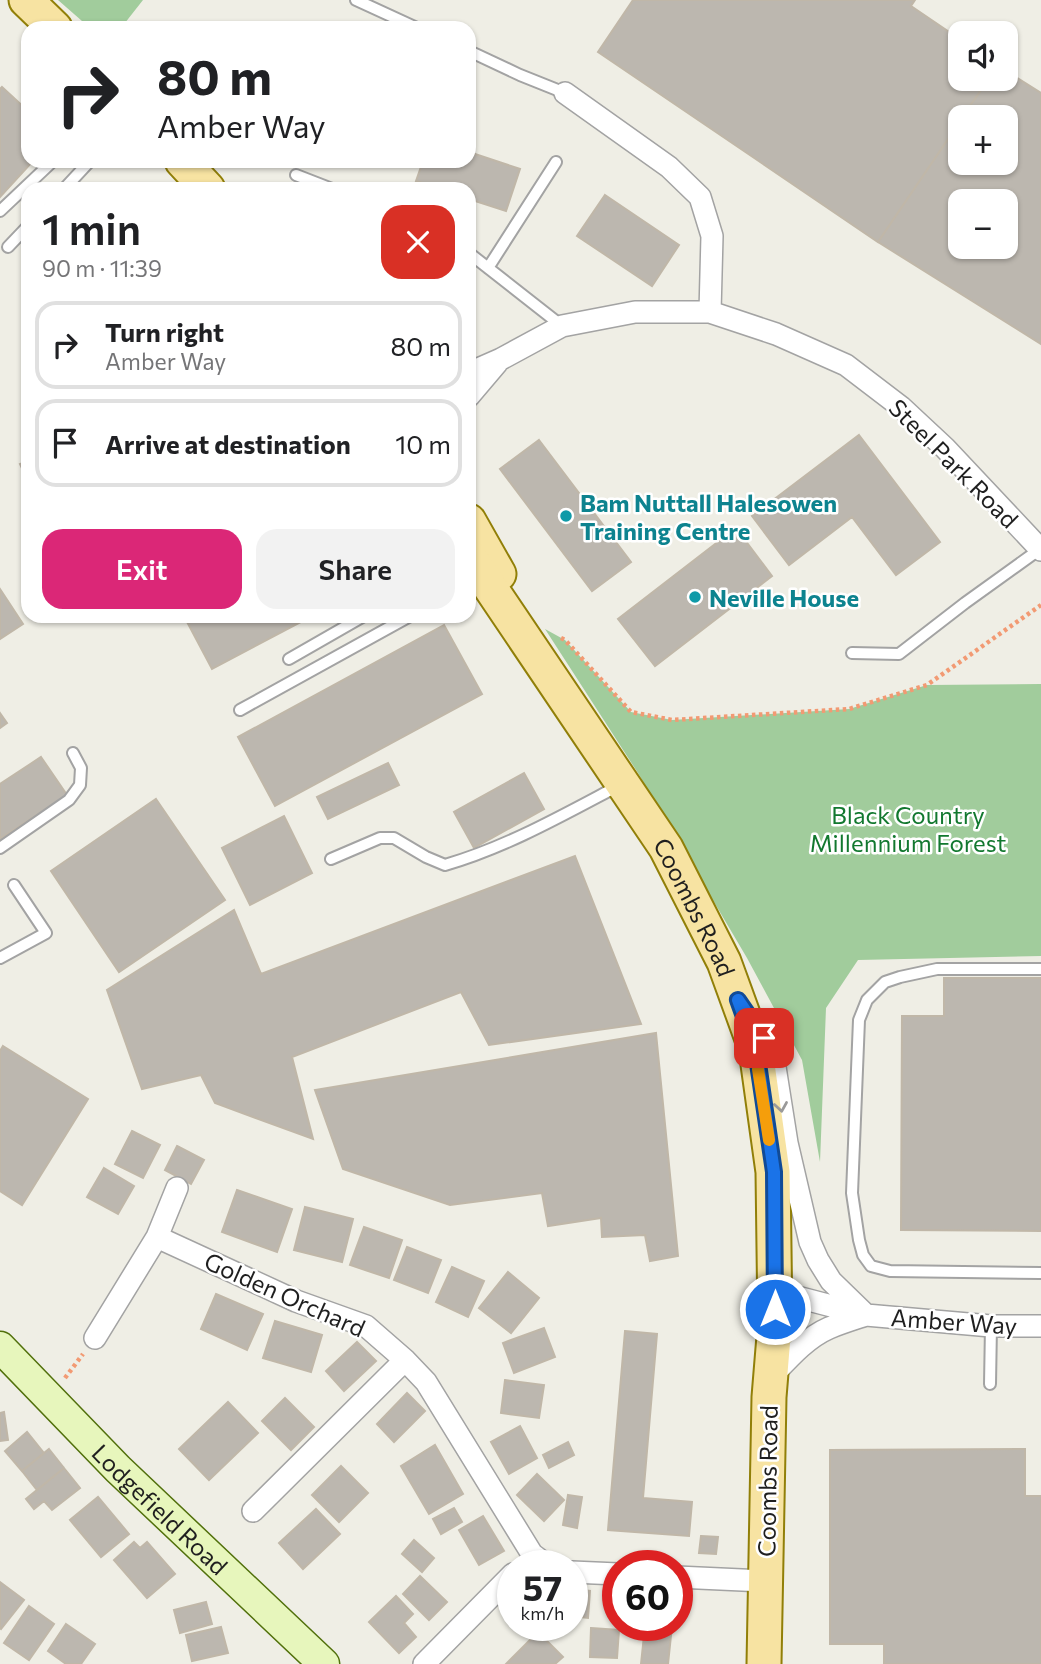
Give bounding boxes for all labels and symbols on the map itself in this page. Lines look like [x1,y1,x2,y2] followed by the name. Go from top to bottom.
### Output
[884,393,1024,533] street label: Steel Park Road
[580,488,837,545] place label: Bam Nuttall Halesowen Training Centre
[558,508,574,524] marker: Bam Nuttall Halesowen Training Centre
[709,583,859,612] place label: Neville House
[687,589,703,605] marker: Neville House
[810,800,1007,857] park label: Black Country Millennium Forest
[648,832,742,980] street label: Coombs Road
[734,1008,794,1068] pin
[773,1101,788,1113] one-way arrow
[200,1246,370,1342] street label: Golden Orchard
[738,1272,812,1346] position arrow
[890,1302,1018,1340] street label: Amber Way
[751,1405,783,1557] street label: Coombs Road
[87,1437,234,1580] street label: Lodgefield Road
[602,1550,693,1641] speed limit sign: 60

